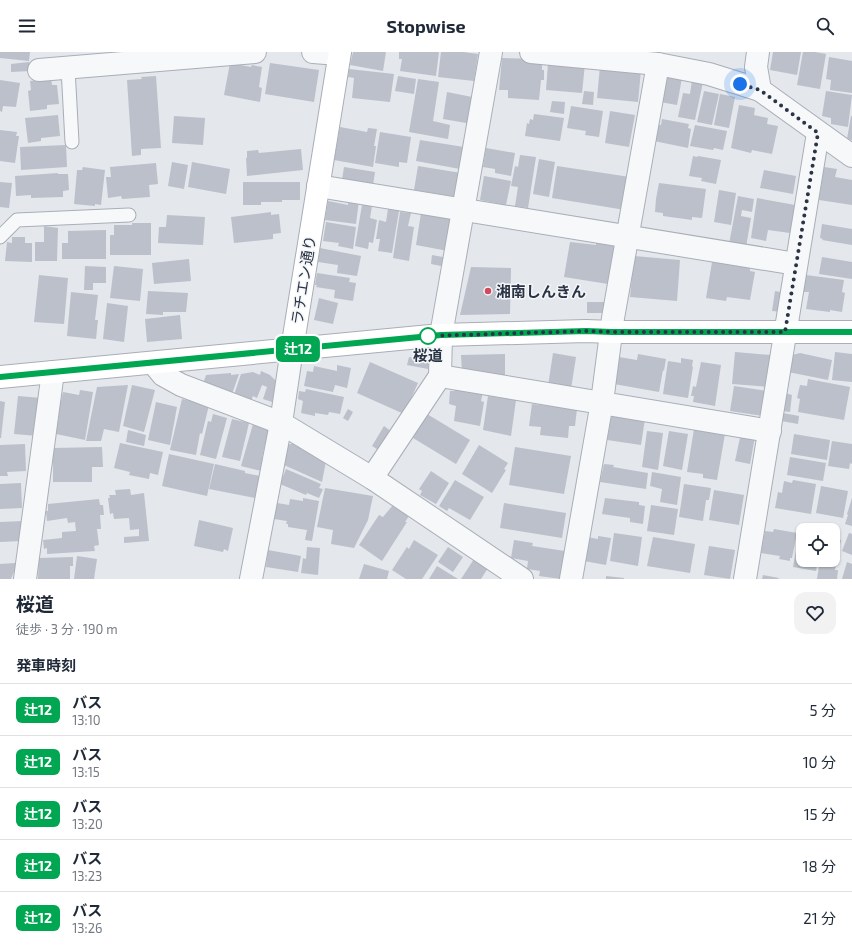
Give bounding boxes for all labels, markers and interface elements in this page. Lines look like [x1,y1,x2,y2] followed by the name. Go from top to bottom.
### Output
[16,15,38,37] icon: menu
[386,15,466,37] text: Stopwise
[814,15,836,37] icon: search
[730,74,750,94] your location
[287,234,319,326] street label: ラチエン通り
[496,282,586,300] place label: 湘南しんきん
[483,286,493,296] marker: 湘南しんきん
[419,327,437,345] marker: 桜道
[275,336,321,362] line badge: 辻12
[284,340,312,357] text: 辻12
[413,346,443,364] place label: 桜道
[796,523,840,567] map controls
[796,523,840,567] button: locate
[16,592,54,615] text: 桜道
[794,592,836,634] button: heart
[16,621,118,637] text: 徒歩 · 3 分 · 190 m
[16,656,76,674] text: 発車時刻
[72,693,102,711] text: バス
[24,701,52,718] text: 辻12
[810,701,836,719] text: 5 分
[72,712,101,728] text: 13:10
[72,745,102,763] text: バス
[24,753,52,770] text: 辻12
[803,753,836,771] text: 10 分
[72,764,100,780] text: 13:15
[72,797,102,815] text: バス
[24,805,52,822] text: 辻12
[804,805,836,823] text: 15 分
[72,816,103,832] text: 13:20
[72,849,102,867] text: バス
[24,857,52,874] text: 辻12
[803,857,836,875] text: 18 分
[72,868,102,884] text: 13:23
[72,901,102,919] text: バス
[24,909,52,926] text: 辻12
[803,909,836,927] text: 21 分
[72,920,102,936] text: 13:26

